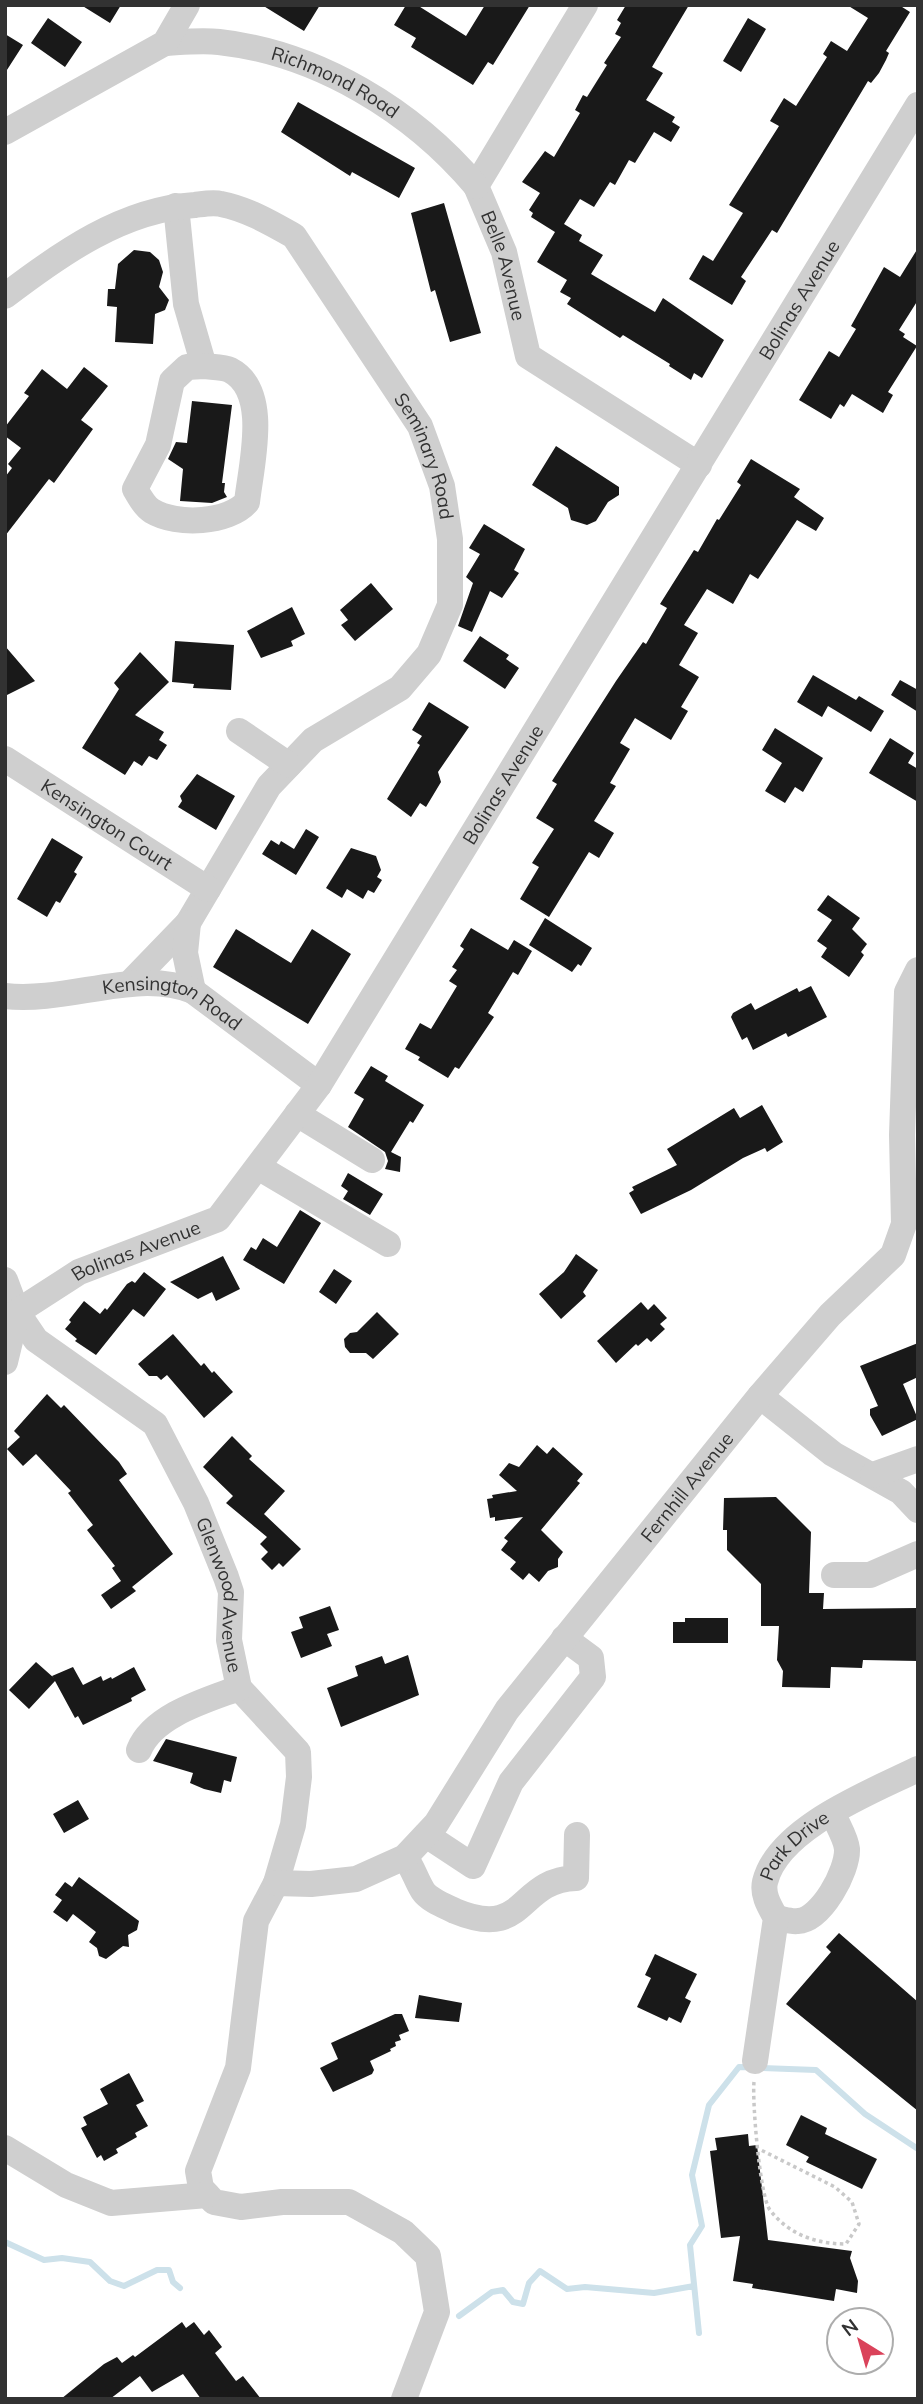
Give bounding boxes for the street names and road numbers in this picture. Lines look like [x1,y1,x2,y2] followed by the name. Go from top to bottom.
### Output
[268,41,404,123] street label: Richmond Road
[476,207,531,323] street label: Belle Avenue
[753,236,845,364] street label: Bolinas Avenue
[389,388,459,521] street label: Seminary Road
[457,720,548,849] street label: Bolinas Avenue
[37,773,178,875] street label: Kensington Court
[101,971,247,1035] street label: Kensington Road
[66,1215,204,1286] street label: Bolinas Avenue
[635,1427,738,1547] street label: Fernhill Avenue
[191,1513,247,1675] street label: Glenwood Avenue
[754,1805,833,1884] street label: Park Drive

